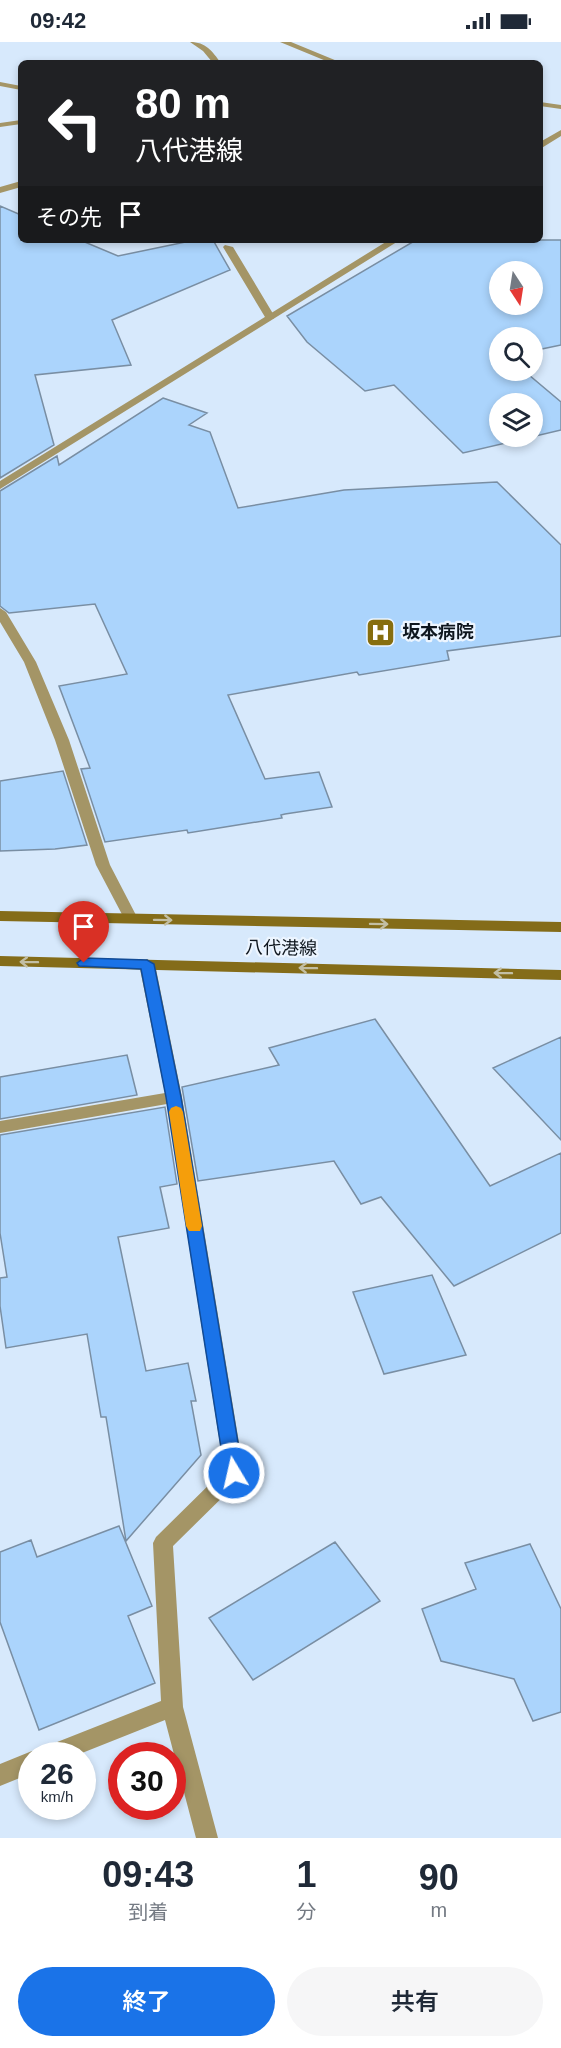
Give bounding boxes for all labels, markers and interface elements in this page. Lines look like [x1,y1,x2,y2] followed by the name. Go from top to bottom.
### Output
[30,8,86,33] text: 09:42
[135,80,231,127] text: 80 m
[36,84,114,162] icon: left
[135,136,243,166] text: 八代港線
[114,198,147,231] icon: arrive
[36,205,102,230] text: その先
[489,261,543,315] north arrow
[489,261,543,447] map controls
[489,327,543,381] button: search
[489,393,543,447] button: layers
[365,616,397,648] hospital icon: 坂本病院
[402,622,474,642] place label: 坂本病院
[58,901,109,963] pin
[67,910,100,943] icon: arrive
[153,914,173,925] one-way arrow
[369,918,389,929] one-way arrow
[245,937,317,959] street label: 八代港線
[19,956,39,968] one-way arrow
[298,962,318,974] one-way arrow
[493,967,513,979] one-way arrow
[202,1441,266,1505] position arrow
[108,1742,186,1820] speed limit sign: 30
[40,1757,74,1790] text: 26
[41,1788,73,1805] text: km/h
[102,1854,194,1895] text: 09:43
[296,1854,317,1895] text: 1
[419,1857,459,1898] text: 90
[430,1899,447,1921] text: m
[128,1901,168,1923] text: 到着
[297,1901,317,1923] text: 分
[18,1967,275,2036] button: 終了
[287,1967,543,2036] button: 共有

